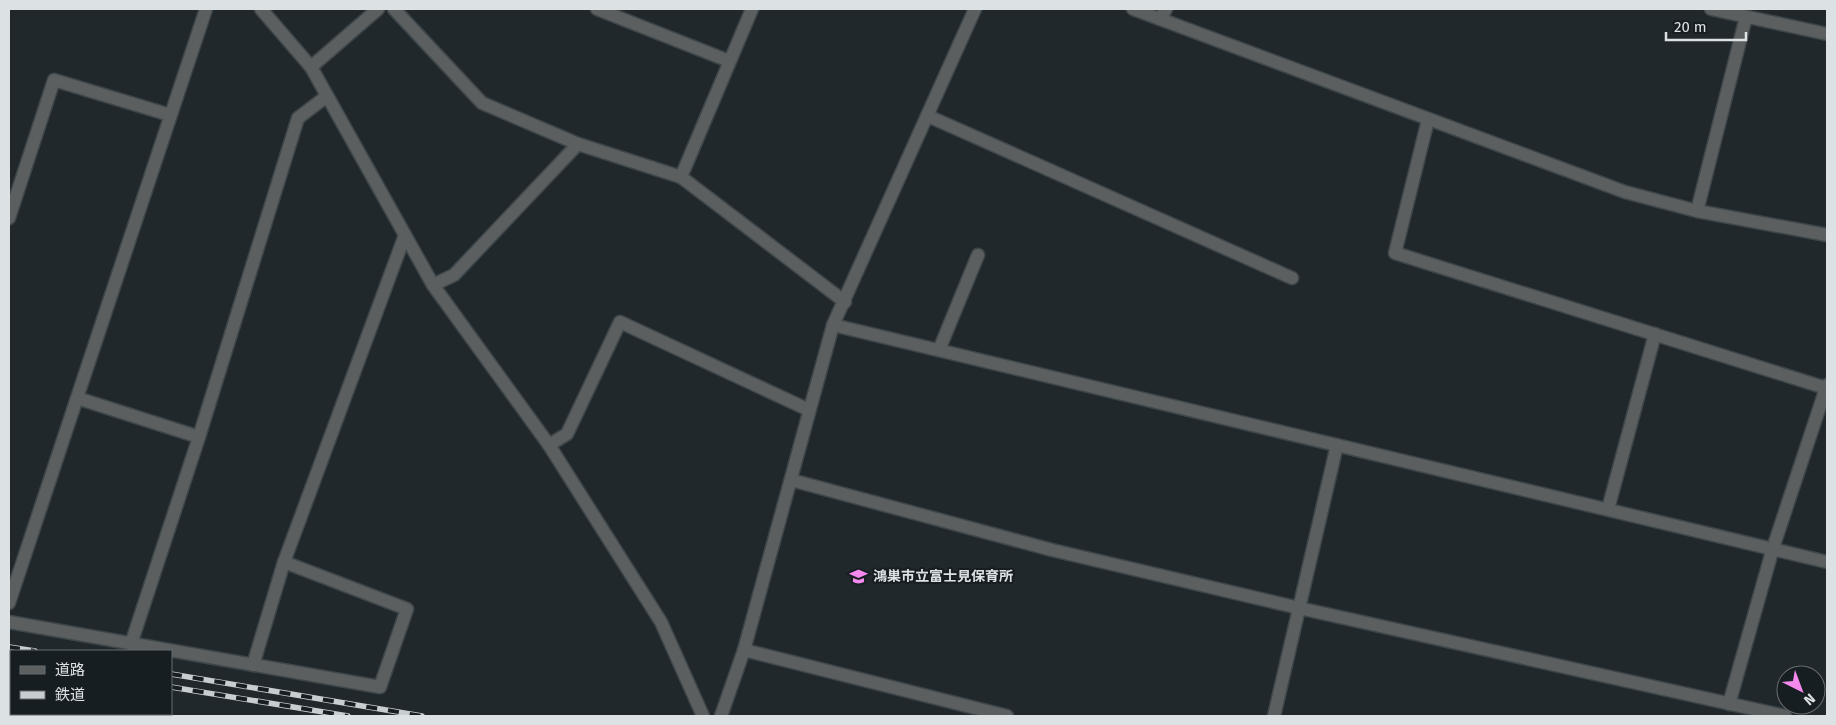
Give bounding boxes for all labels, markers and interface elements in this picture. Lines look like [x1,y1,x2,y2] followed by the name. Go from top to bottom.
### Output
[1666,10,1746,42] scale bar
[1674,18,1707,36] text: 20 m
[849,566,869,586] school or university icon: 鴻巣市立富士見保育所
[873,568,1013,585] place label: 鴻巣市立富士見保育所
[10,650,172,715] legend
[55,661,85,679] text: 道路
[1776,665,1826,715] north arrow
[55,686,85,704] text: 鉄道
[1800,690,1819,709] text: N

